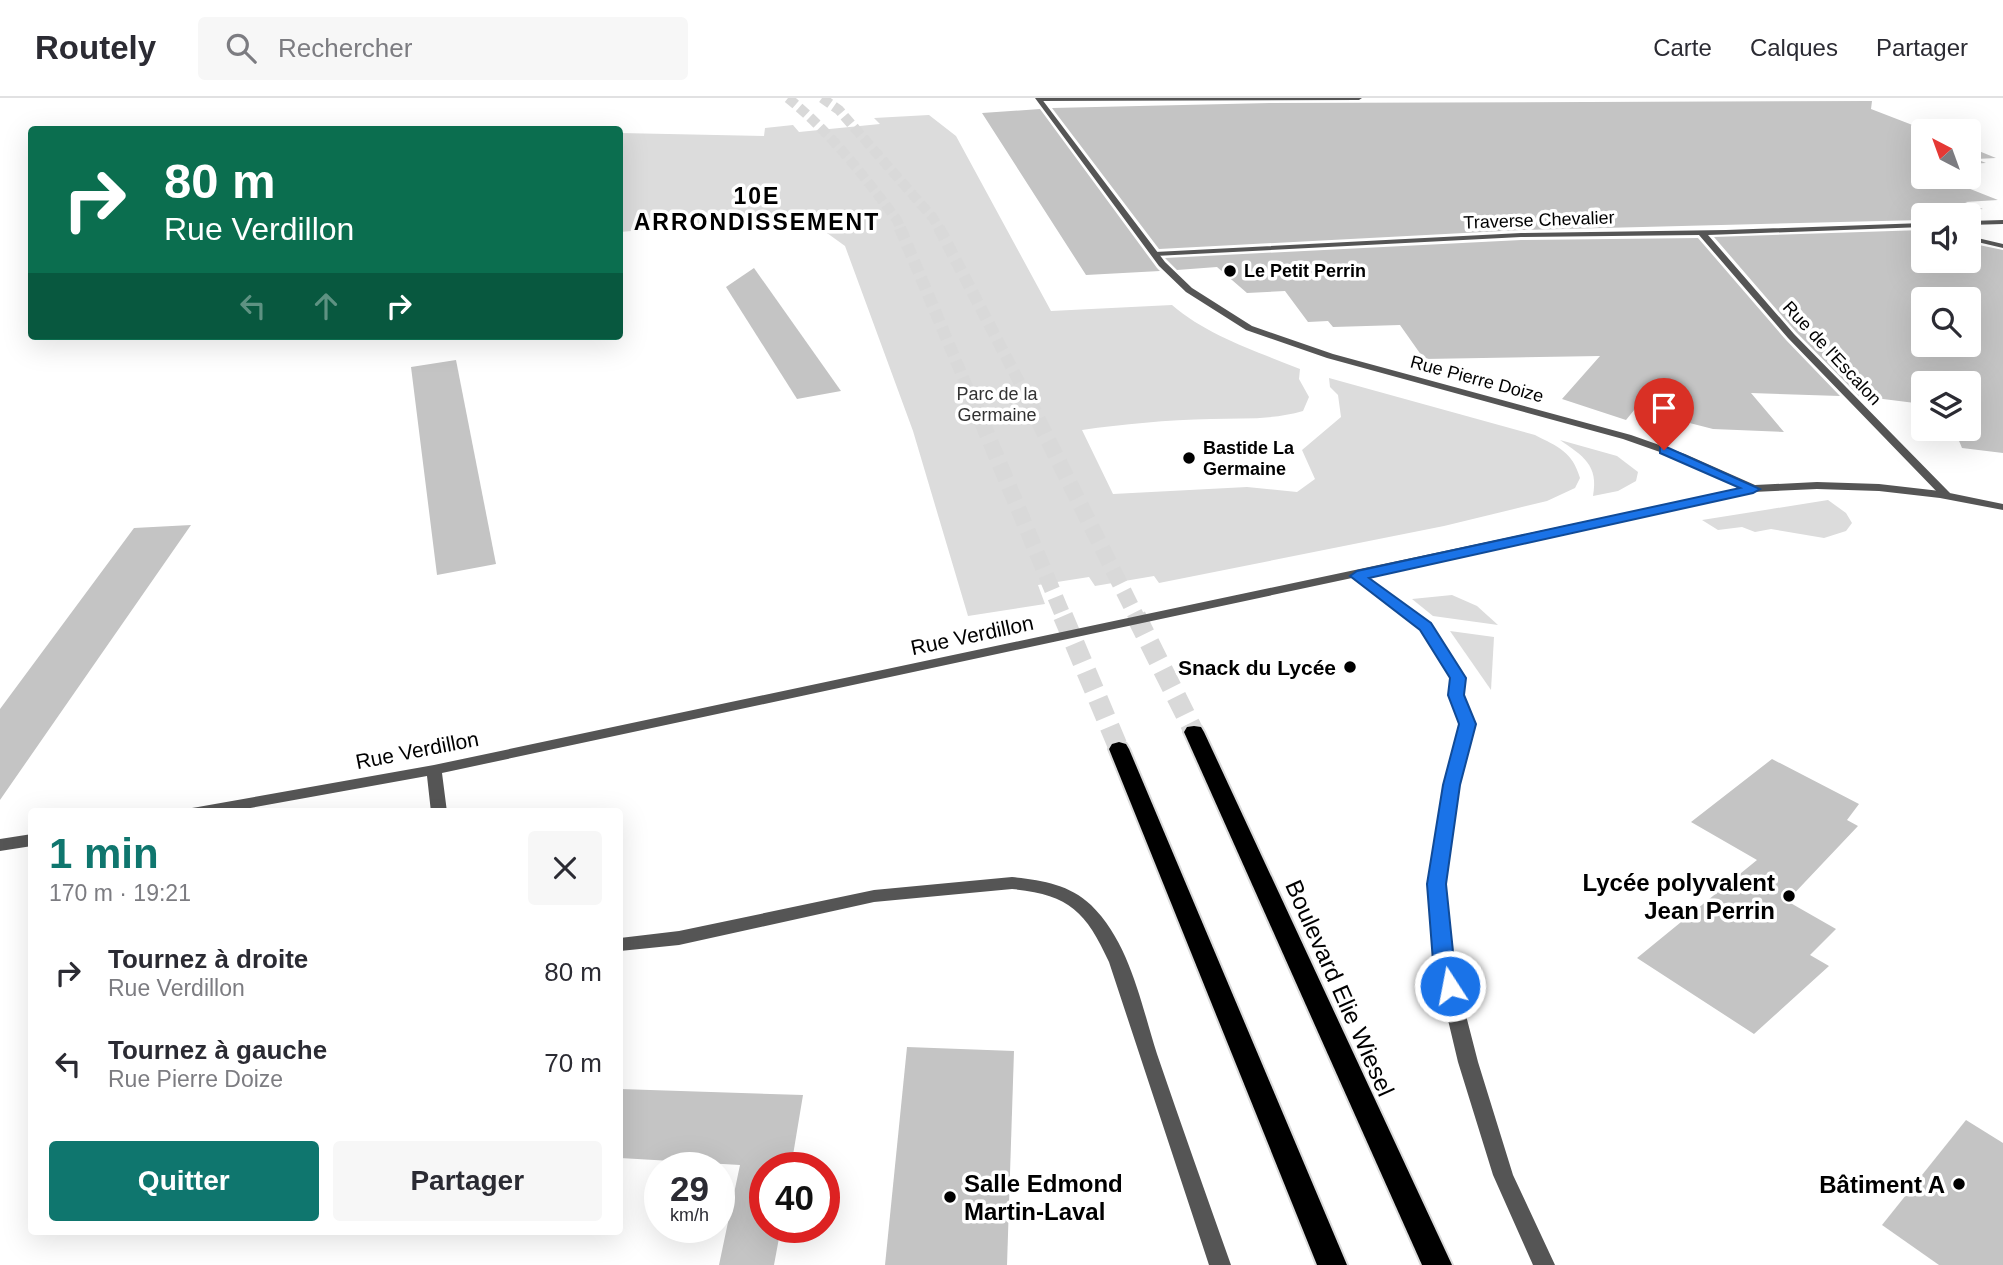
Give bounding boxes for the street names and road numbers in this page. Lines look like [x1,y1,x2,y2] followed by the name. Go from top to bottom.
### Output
[1463,207,1615,233] street label: Traverse Chevalier
[1779,297,1885,409] street label: Rue de l'Escalon
[1408,352,1546,406] street label: Rue Pierre Doize
[909,611,1035,659] street label: Rue Verdillon
[353,727,481,773] street label: Rue Verdillon
[1280,876,1400,1100] street label: Boulevard Elie Wiesel

